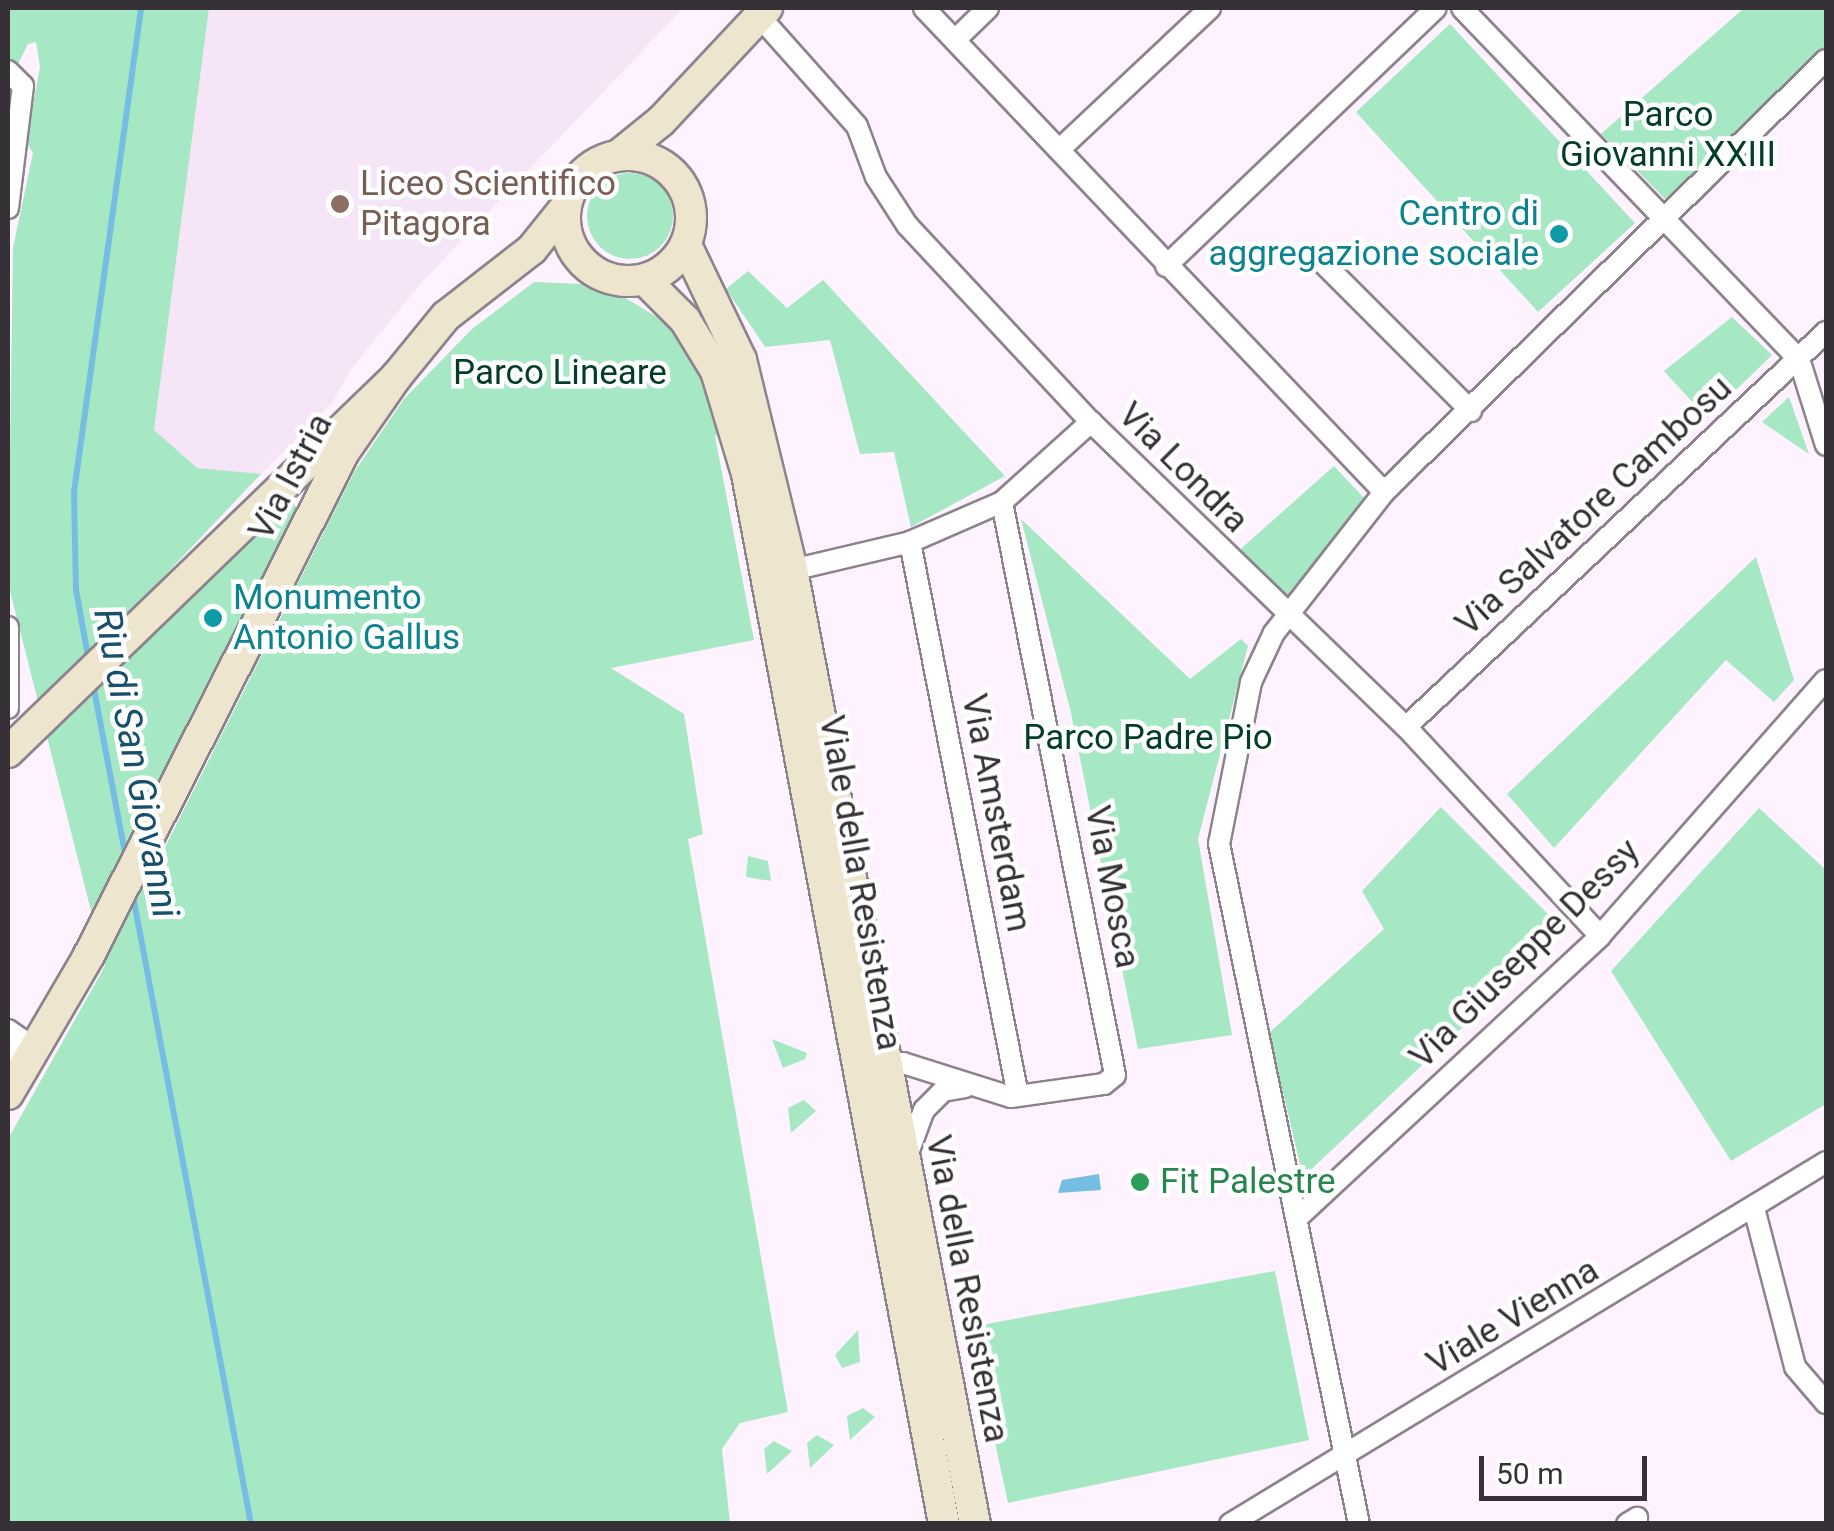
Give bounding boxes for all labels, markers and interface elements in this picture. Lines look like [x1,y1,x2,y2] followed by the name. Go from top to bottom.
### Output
[1560,94,1776,176] park label: Parco Giovanni XXIII
[360,163,616,245] place label: Liceo Scientifico Pitagora
[329,193,351,215] marker: Liceo Scientifico Pitagora
[1208,193,1539,275] place label: Centro di aggregazione sociale
[1548,223,1570,245] marker: Centro di aggregazione sociale
[453,352,667,394] park label: Parco Lineare
[1447,367,1741,645] street label: Via Salvatore Cambosu
[1109,394,1257,542] street label: Via Londra
[240,407,342,547] street label: Via Istria
[233,577,460,659] place label: Monumento Antonio Gallus
[84,604,188,922] water label: Riu di San Giovanni
[202,607,224,629] marker: Monumento Antonio Gallus
[952,691,1040,935] street label: Via Amsterdam
[810,712,910,1054] street label: Viale della Resistenza
[1023,717,1273,759] park label: Parco Padre Pio
[1076,802,1148,972] street label: Via Mosca
[1401,830,1649,1078] street label: Via Giuseppe Dessy
[917,1132,1017,1446] street label: Via della Resistenza
[1160,1161,1336,1203] place label: Fit Palestre
[1129,1171,1151,1193] marker: Fit Palestre
[1420,1249,1606,1385] street label: Viale Vienna
[1484,1436,1652,1498] scale bar
[1496,1456,1563,1491] text: 50 m

